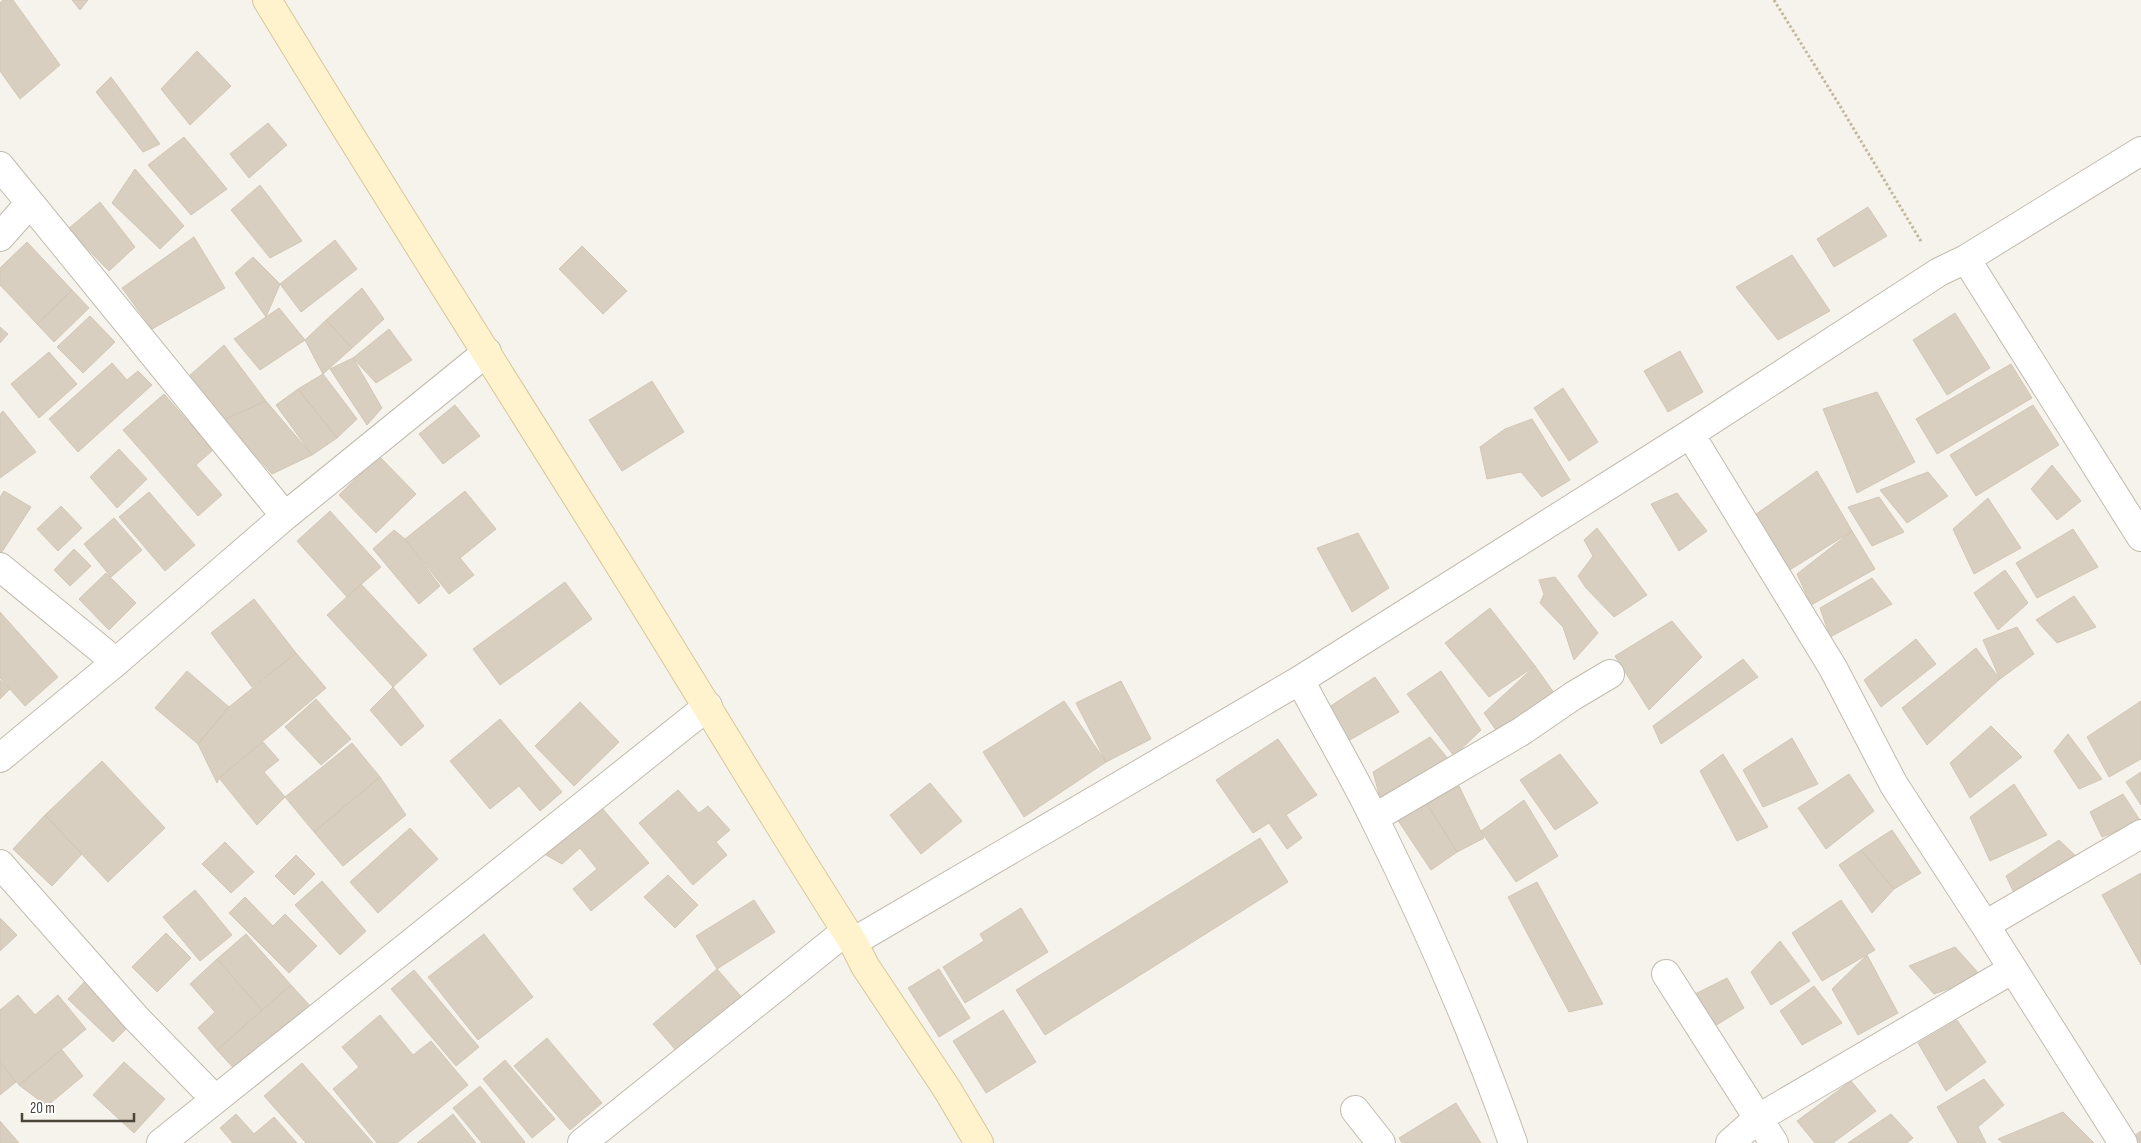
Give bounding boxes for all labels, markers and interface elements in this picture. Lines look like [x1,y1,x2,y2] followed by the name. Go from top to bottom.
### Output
[22,1090,135,1122] scale bar
[30,1099,55,1118] text: 20 m

